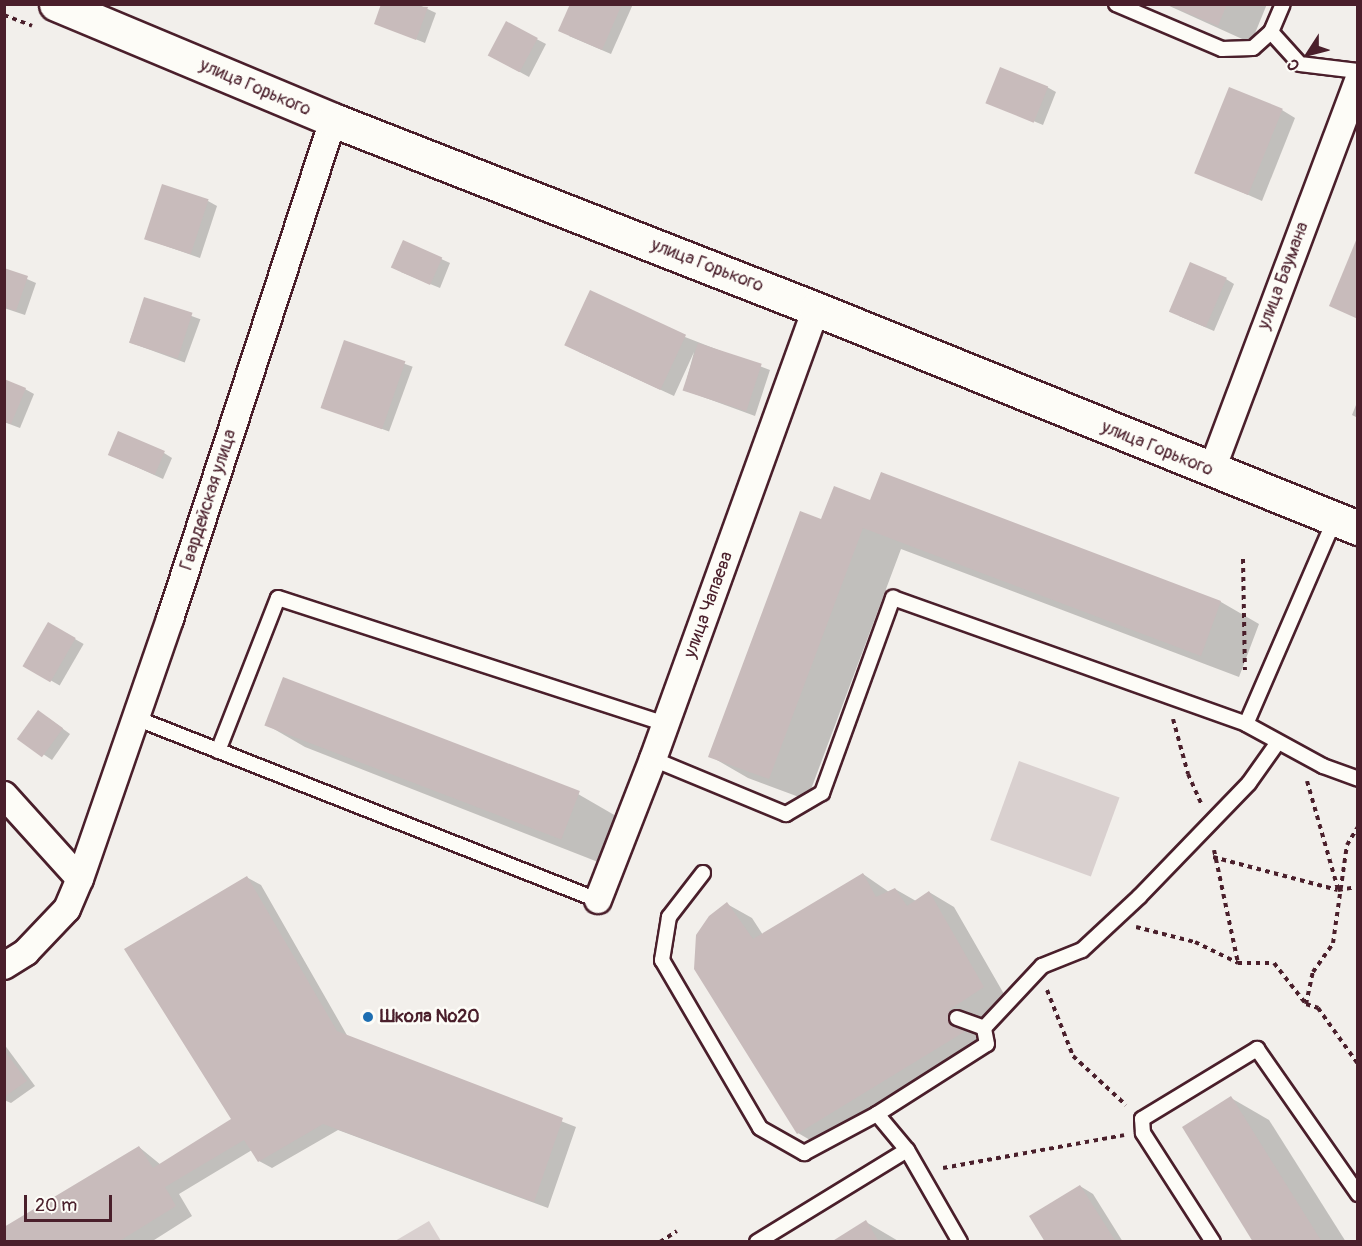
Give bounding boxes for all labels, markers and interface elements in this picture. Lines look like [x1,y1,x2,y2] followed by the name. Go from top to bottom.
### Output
[1278,24,1338,84] north arrow
[196,55,314,121] street label: улица Горького
[1282,55,1304,74] text: С
[1254,219,1314,333] street label: улица Баумана
[648,235,766,297] street label: улица Горького
[1098,417,1216,481] street label: улица Горького
[176,427,242,573] street label: Гвардейская улица
[680,549,738,661] street label: улица Чапаева
[380,1006,480,1028] place label: Школа №20
[361,1010,375,1024] marker: Школа №20
[27,1183,116,1221] scale bar
[35,1194,77,1217] text: 20 m

